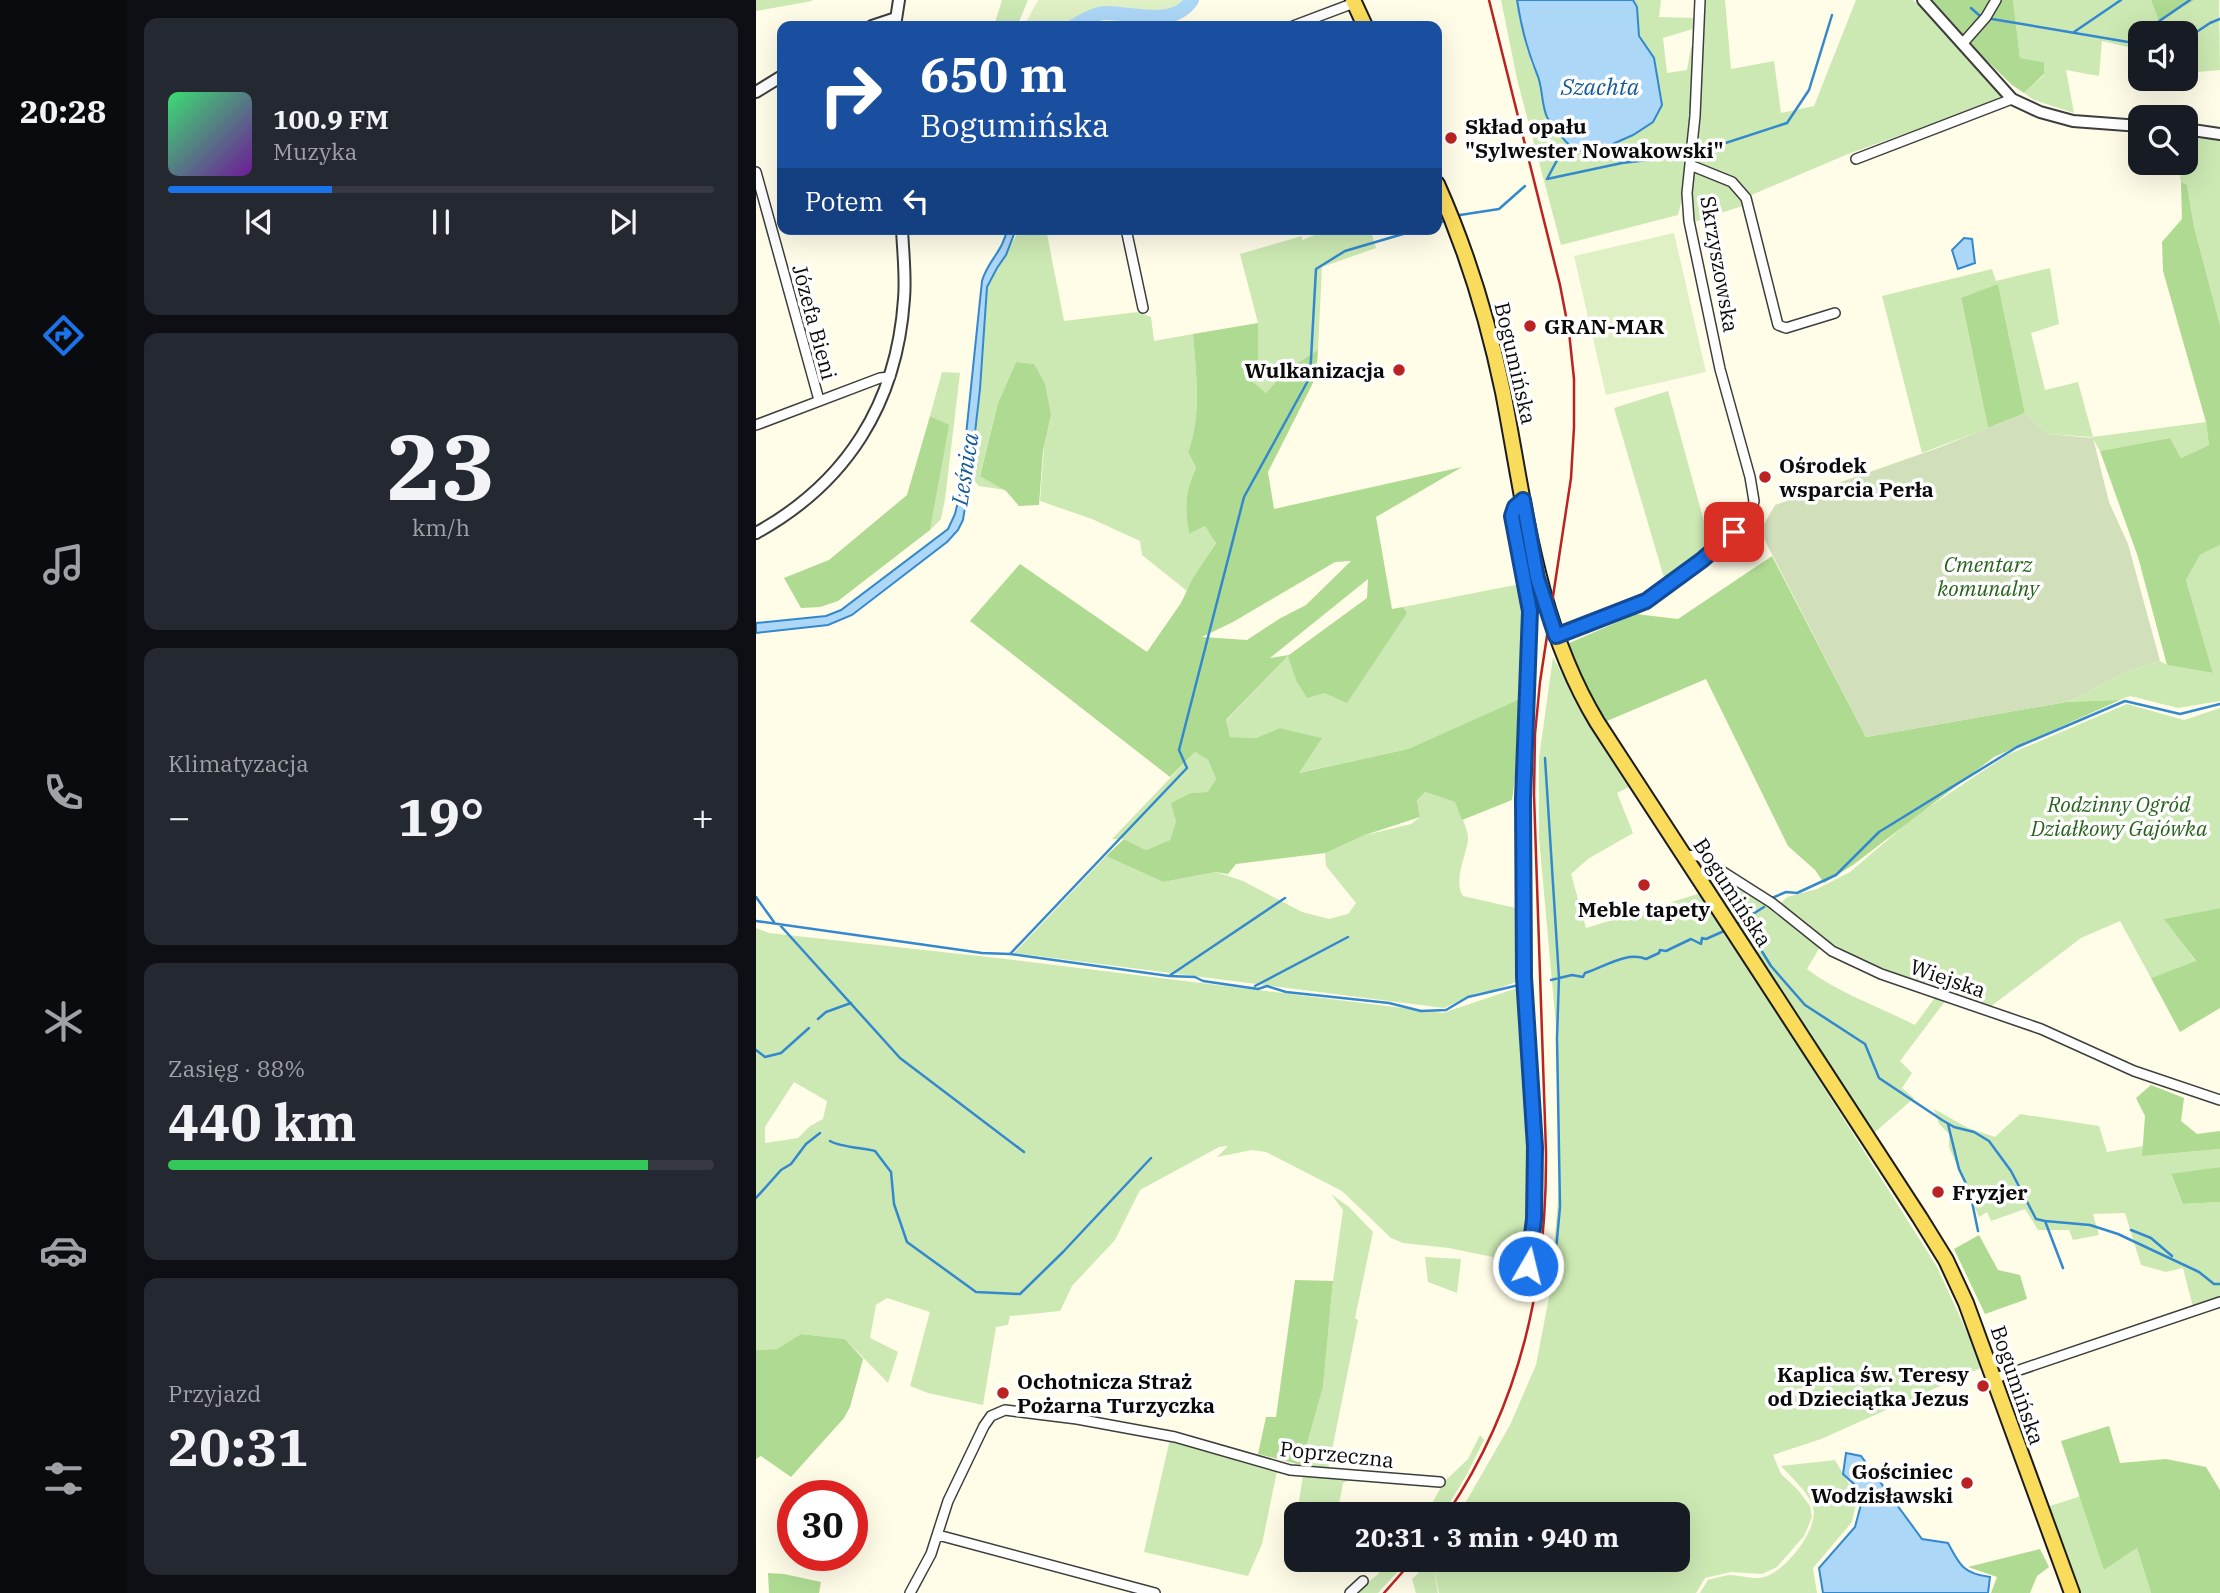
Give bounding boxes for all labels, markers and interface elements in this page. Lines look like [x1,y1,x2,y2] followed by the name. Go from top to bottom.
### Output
[2128,21,2198,175] map controls
[2128,21,2198,91] button: sound
[920,42,1067,105] text: 650 m
[805,49,896,140] icon: right
[1560,71,1640,101] water label: Szachta
[20,90,106,132] text: 20:28
[273,102,389,136] text: 100.9 FM
[920,104,1110,146] text: Bogumińska
[2128,105,2198,175] button: search
[1465,112,1724,164] place label: Skład opału "Sylwester Nowakowski"
[1443,130,1459,146] marker: Skład opału "Sylwester Nowakowski"
[273,136,357,166] text: Muzyka
[897,182,935,220] icon: left
[805,184,883,218] text: Potem
[1694,194,1746,334] street label: Skrzyszowska
[240,203,278,241] icon: previous
[422,203,460,241] icon: pause
[604,203,642,241] icon: next
[786,261,844,383] street label: Józefa Bieni
[1488,299,1544,427] street label: Bogumińska
[39,311,88,360] icon: directions
[1544,312,1665,340] place label: GRAN-MAR
[1522,318,1538,334] marker: GRAN-MAR
[1244,356,1385,384] place label: Wulkanizacja
[1391,362,1407,378] marker: Wulkanizacja
[386,407,496,525] text: 23
[943,430,985,509] water label: Leśnica
[1779,451,1934,503] place label: Ośrodek wsparcia Perła
[1757,469,1773,485] marker: Ośrodek wsparcia Perła
[1704,502,1764,562] pin
[412,512,470,542] text: km/h
[1715,513,1753,551] icon: arrive
[39,540,88,589] icon: music
[1937,550,2041,602] park label: Cmentarz komunalny
[168,748,309,778] text: Klimatyzacja
[39,768,88,817] icon: phone
[398,783,484,850] text: 19°
[2030,790,2208,842] park label: Rodzinny Ogród Działkowy Gajówka
[168,792,191,841] text: −
[691,792,714,841] text: +
[1687,832,1779,952] street label: Bogumińska
[1636,877,1652,893] marker: Meble tapety
[1578,895,1710,923] place label: Meble tapety
[1906,952,1990,1004] street label: Wiejska
[39,997,88,1046] icon: climate
[168,1053,305,1083] text: Zasięg · 88%
[168,1088,357,1155] text: 440 km
[1952,1178,2028,1206] place label: Fryzjer
[1930,1184,1946,1200] marker: Fryzjer
[39,1226,88,1275] icon: car
[1491,1229,1565,1303] position arrow
[1985,1322,2051,1448] street label: Bogumińska
[1767,1360,1969,1412] place label: Kaplica św. Teresy od Dzieciątka Jezus
[1017,1367,1215,1419] place label: Ochotnicza Straż Pożarna Turzyczka
[168,1378,261,1408] text: Przyjazd
[1975,1378,1991,1394] marker: Kaplica św. Teresy od Dzieciątka Jezus
[995,1385,1011,1401] marker: Ochotnicza Straż Pożarna Turzyczka
[168,1413,309,1480] text: 20:31
[1278,1434,1396,1474] street label: Poprzeczna
[39,1454,88,1503] icon: filters
[1811,1457,1953,1509] place label: Gościniec Wodzisławski
[1959,1475,1975,1491] marker: Gościniec Wodzisławski
[777,1480,868,1571] speed limit sign: 30
[1355,1520,1619,1554] text: 20:31 · 3 min · 940 m

